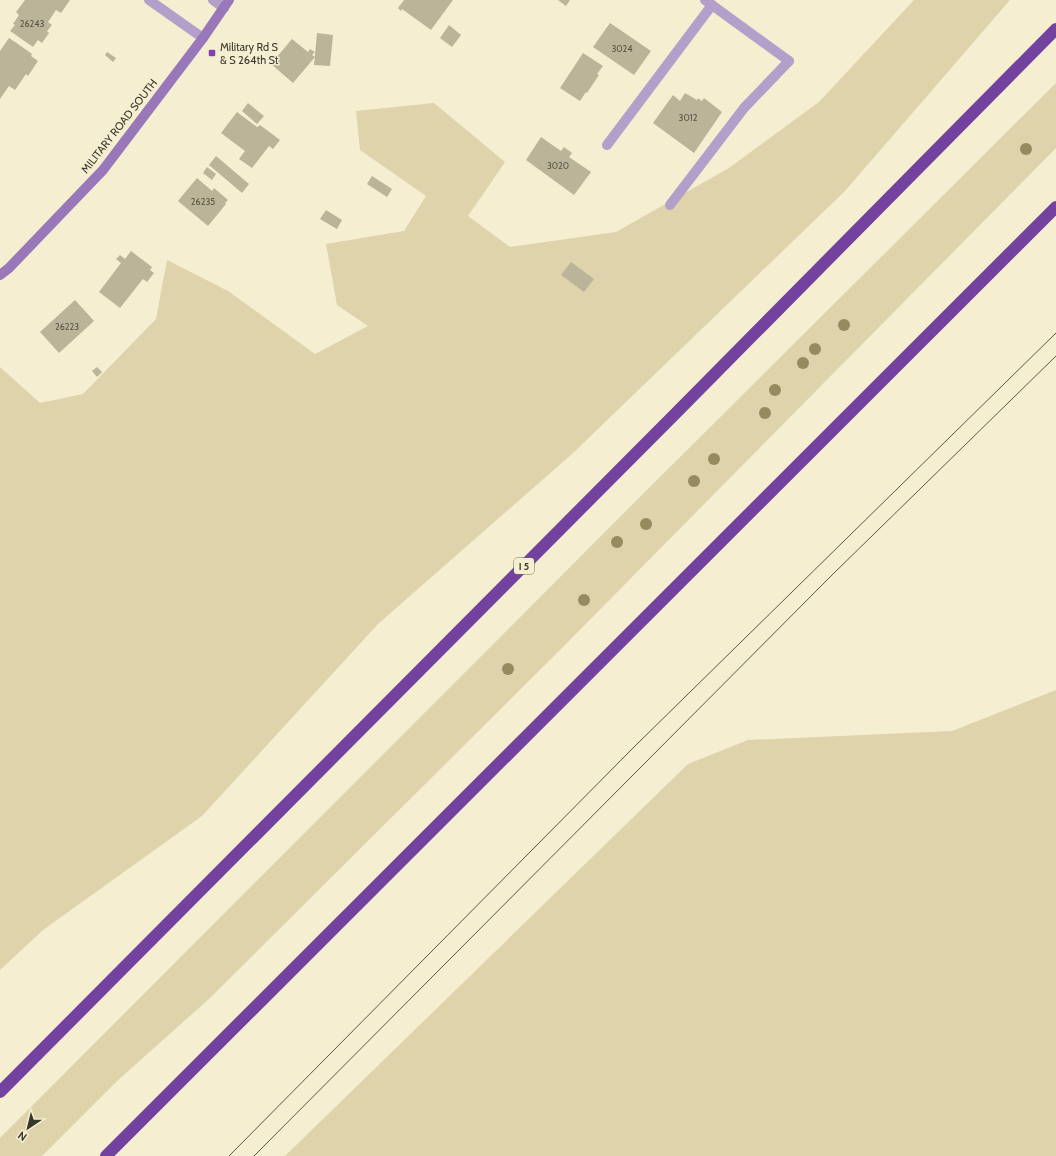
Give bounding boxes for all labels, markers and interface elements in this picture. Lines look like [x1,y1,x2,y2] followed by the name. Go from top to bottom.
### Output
[20,18,44,29] house number: 26243
[220,40,279,67] place label: Military Rd S & S 264th St
[611,43,633,54] house number: 3024
[207,48,217,58] marker: Military Rd S & S 264th St
[78,76,160,176] street label: MILITARY ROAD SOUTH
[679,112,698,123] house number: 3012
[547,160,569,171] house number: 3020
[191,196,215,207] house number: 26235
[55,321,79,332] house number: 26223
[514,558,534,574] road number: I 5
[8,1108,48,1148] north arrow
[15,1128,29,1144] text: N

